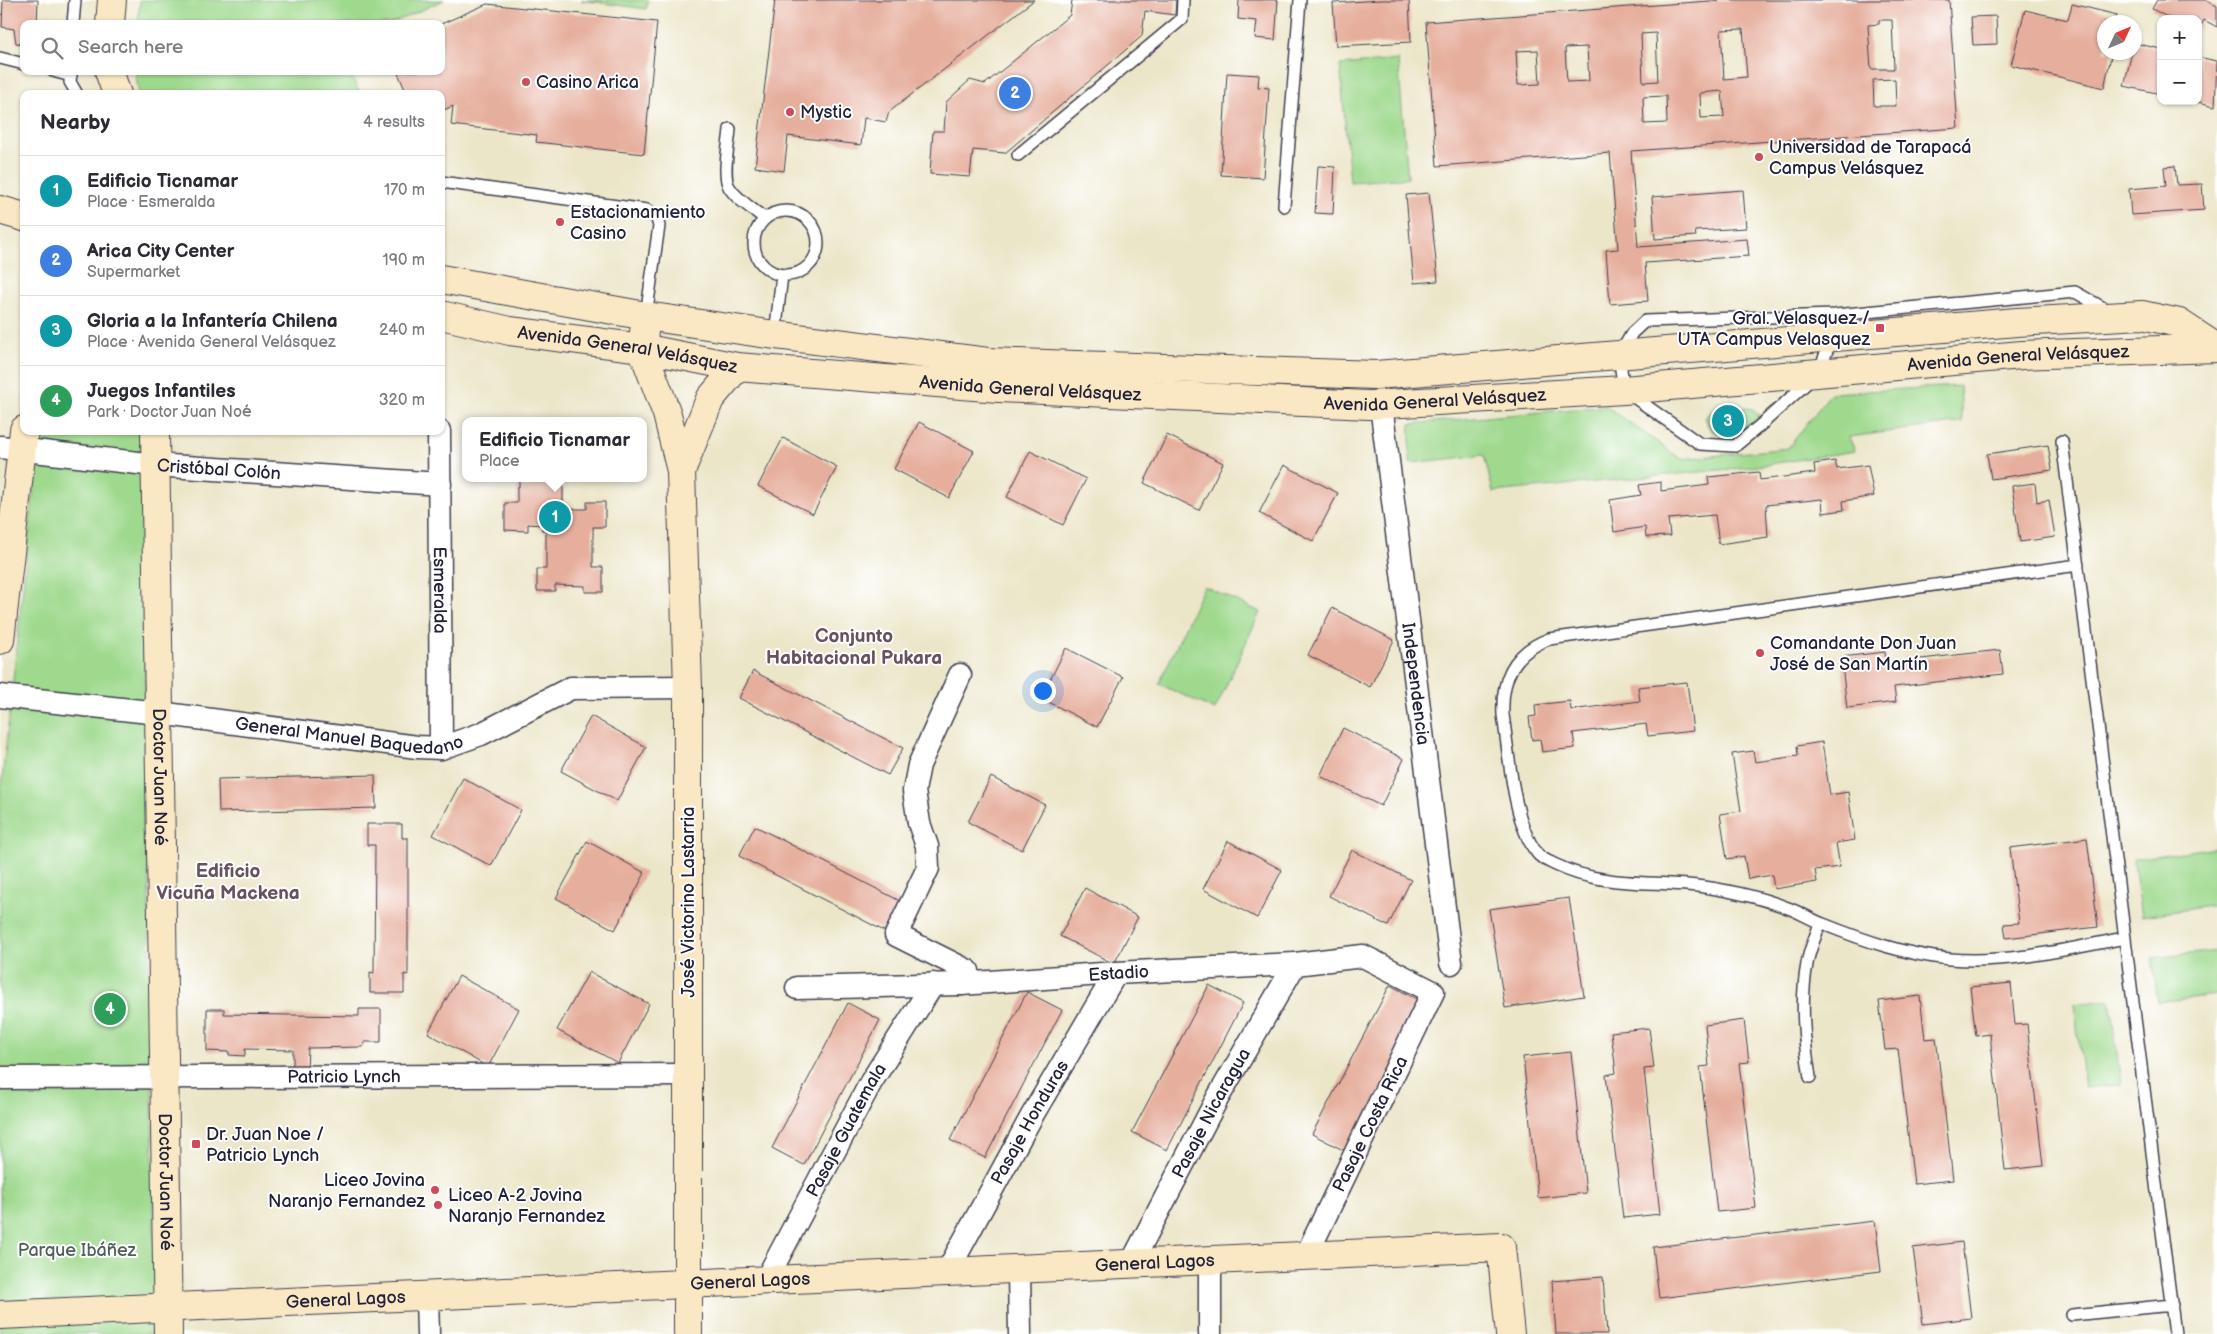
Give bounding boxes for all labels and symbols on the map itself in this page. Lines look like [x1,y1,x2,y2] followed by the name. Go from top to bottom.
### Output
[2097,15,2142,60] north arrow
[536,72,639,93] place label: Casino Arica
[999,74,1031,112] pin: 2
[520,76,532,88] marker: Casino Arica
[800,102,852,123] place label: Mystic
[784,106,796,118] marker: Mystic
[1769,137,1971,179] place label: Universidad de Tarapacá Campus Velásquez
[1753,151,1765,163] marker: Universidad de Tarapacá Campus Velásquez
[570,202,705,244] place label: Estacionamiento Casino
[554,216,566,228] marker: Estacionamiento Casino
[1677,308,1870,350] place label: Gral. Velasquez / UTA Campus Velasquez
[516,322,740,378] street label: Avenida General Velásquez
[1874,322,1886,334] marker: Gral. Velasquez / UTA Campus Velasquez
[1906,341,2130,376] street label: Avenida General Velásquez
[919,372,1142,406] street label: Avenida General Velásquez
[1323,385,1547,416] street label: Avenida General Velásquez
[1712,402,1744,440] pin: 3
[156,455,282,484] street label: Cristóbal Colón
[539,498,571,536] pin: 1
[429,546,450,634] street label: Esmeralda
[1397,621,1434,746] street label: Independencia
[766,625,942,670] district label: Conjunto Habitacional Pukara
[1770,633,1956,675] place label: Comandante Don Juan José de San Martín
[1754,647,1766,659] marker: Comandante Don Juan José de San Martín
[1030,678,1056,704] your location
[148,708,171,846] street label: Doctor Juan Noé
[234,713,466,759] street label: General Manuel Baquedano
[678,807,699,997] street label: José Victorino Lastarria
[156,860,300,905] district label: Edificio Vicuña Mackena
[1088,961,1149,986] street label: Estadio
[94,990,126,1028] pin: 4
[1168,1045,1255,1181] street label: Pasaje Nicaragua
[1328,1053,1412,1196] street label: Pasaje Costa Rica
[987,1057,1073,1188] street label: Pasaje Honduras
[802,1060,891,1201] street label: Pasaje Guatemala
[287,1066,401,1088] street label: Patricio Lynch
[154,1113,177,1251] street label: Doctor Juan Noé
[206,1124,324,1166] place label: Dr. Juan Noe / Patricio Lynch
[190,1138,202,1150] marker: Dr. Juan Noe / Patricio Lynch
[268,1170,425,1212] place label: Liceo Jovina Naranjo Fernandez
[429,1184,441,1196] marker: Liceo Jovina Naranjo Fernandez
[448,1185,605,1227] place label: Liceo A-2 Jovina Naranjo Fernandez
[432,1199,444,1211] marker: Liceo A-2 Jovina Naranjo Fernandez
[18,1240,137,1261] park label: Parque Ibáñez
[1094,1250,1215,1276] street label: General Lagos
[690,1268,811,1295] street label: General Lagos
[285,1287,406,1313] street label: General Lagos

